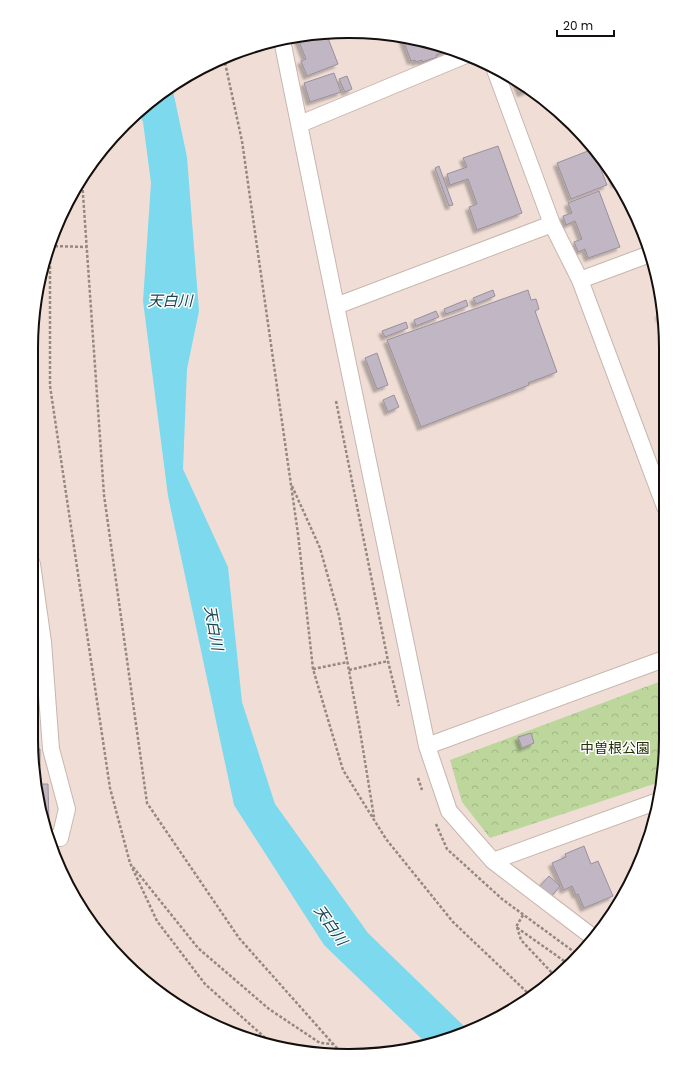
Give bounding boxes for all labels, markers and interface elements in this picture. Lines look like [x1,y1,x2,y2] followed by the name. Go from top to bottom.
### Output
[557,12,614,38] scale bar
[563,17,593,34] text: 20 m
[147,290,194,311] water label: 天白川
[200,604,229,654] water label: 天白川
[580,738,650,758] park label: 中曽根公園
[309,901,354,951] water label: 天白川

